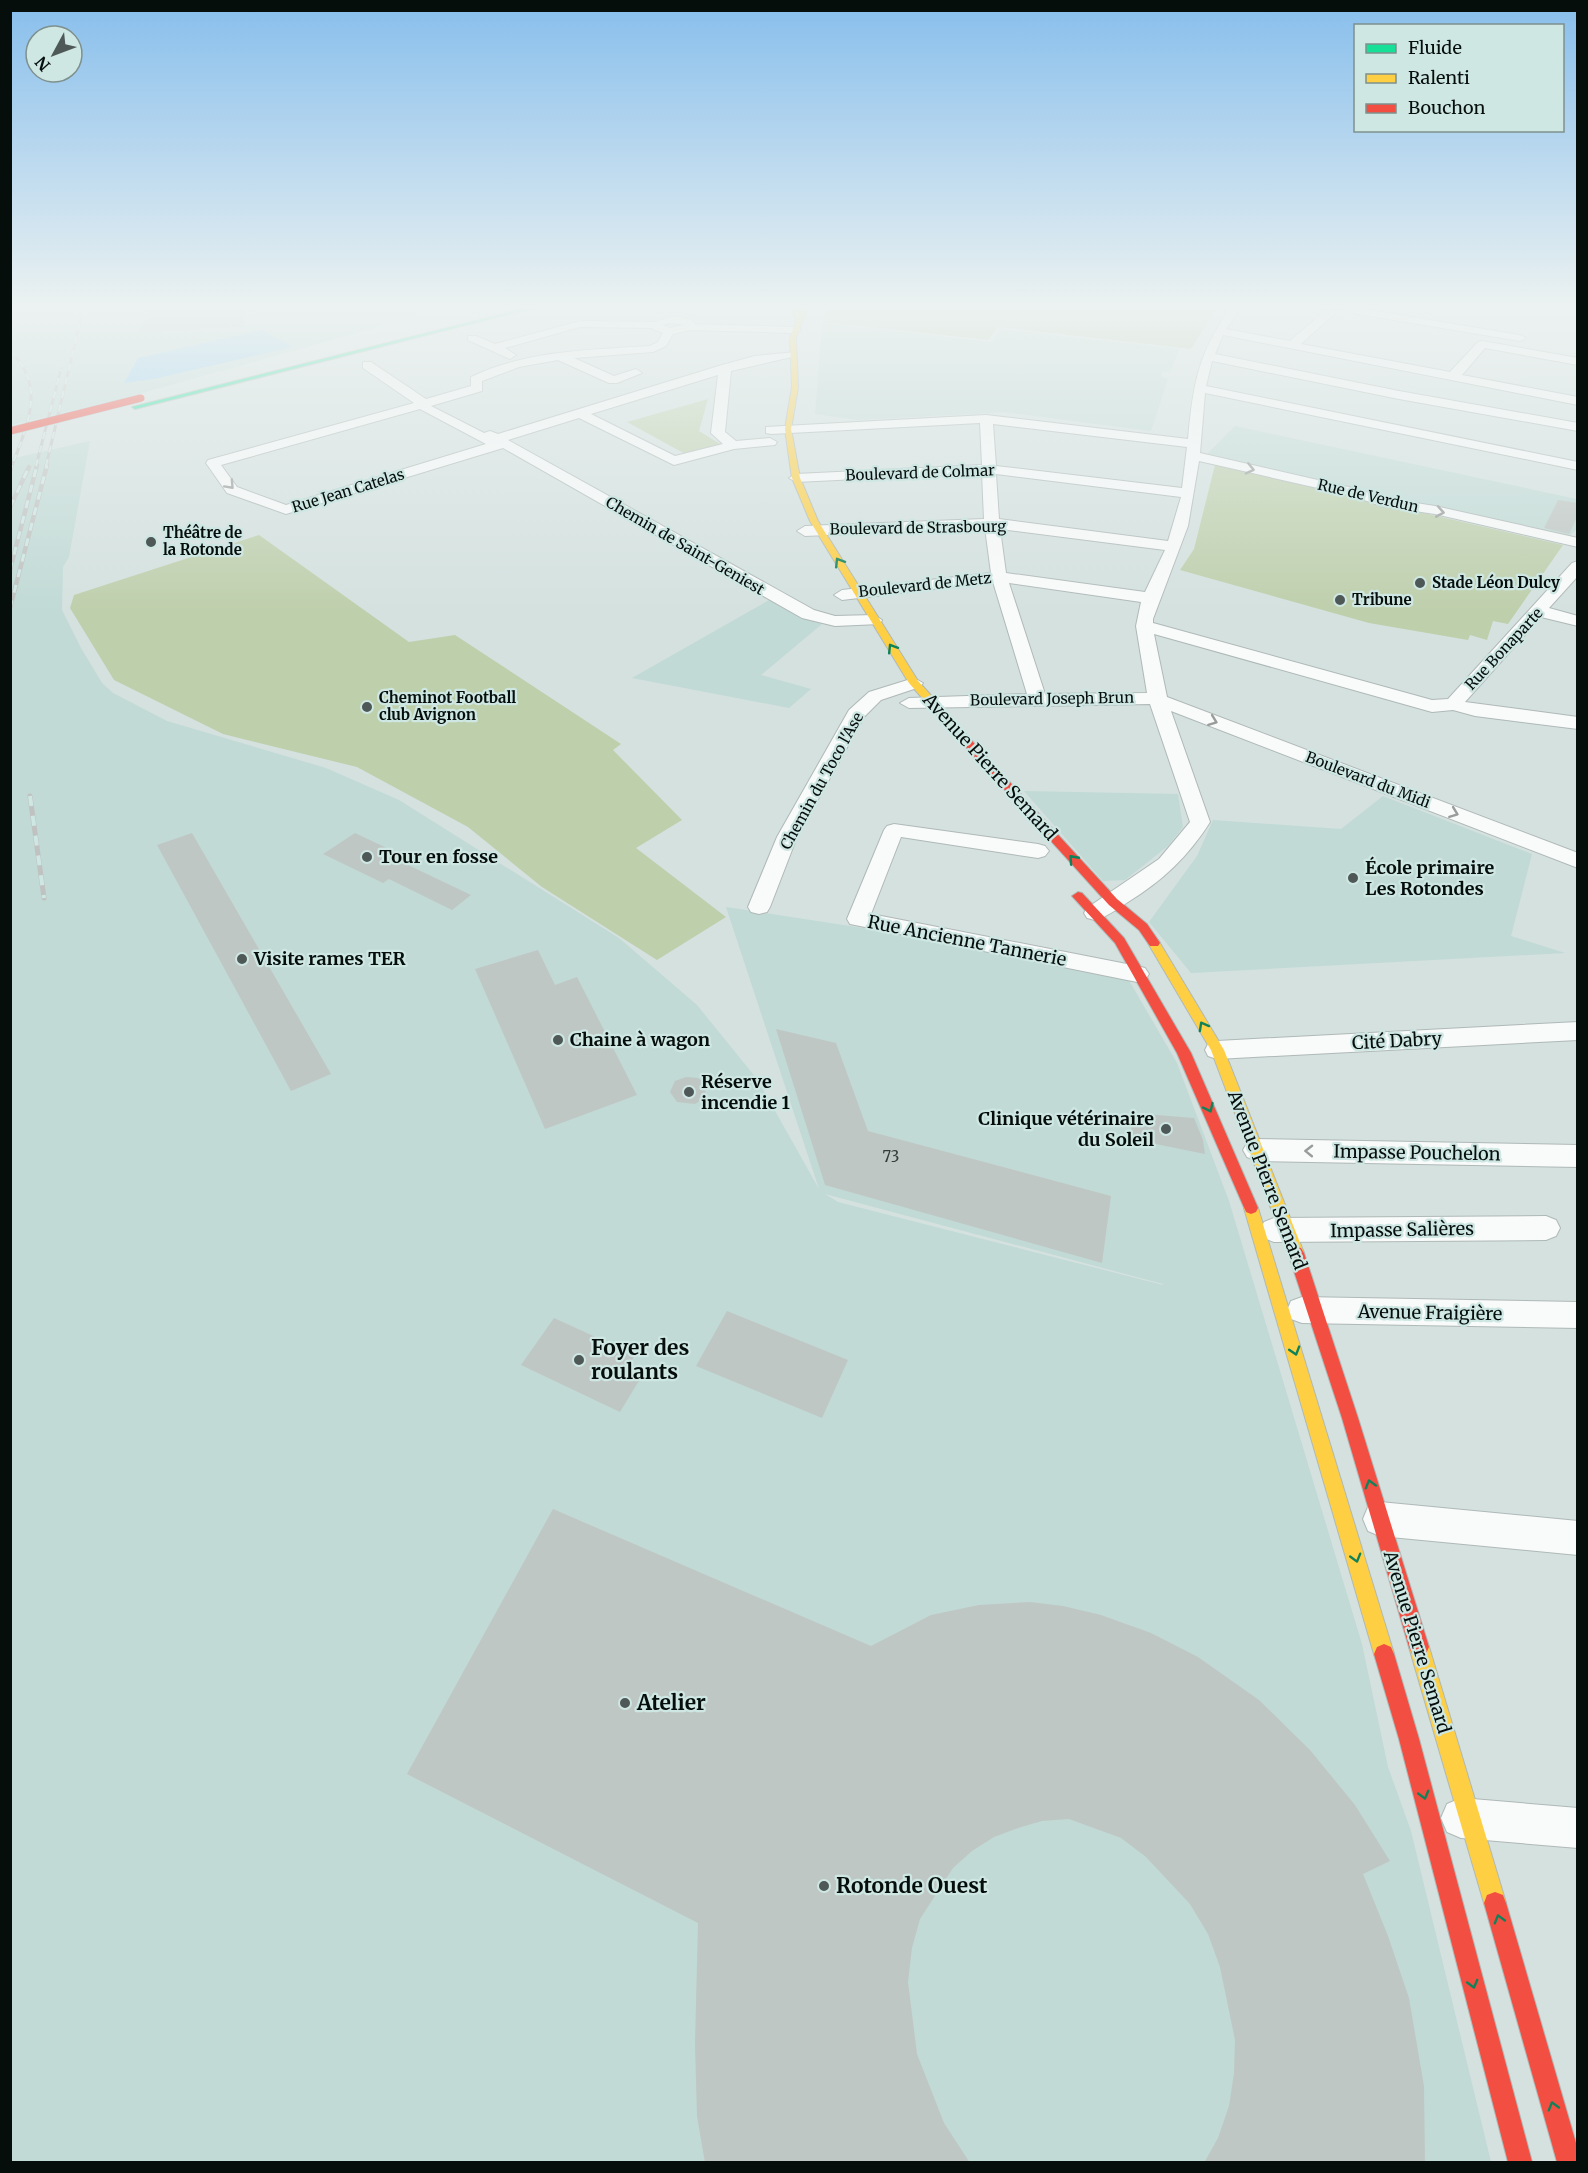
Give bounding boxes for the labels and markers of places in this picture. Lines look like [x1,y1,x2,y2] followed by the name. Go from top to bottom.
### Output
[163,523,242,559] place label: Théâtre de la Rotonde
[144,535,158,549] marker: Théâtre de la Rotonde
[1432,573,1560,592] place label: Stade Léon Dulcy
[1413,576,1427,590] marker: Stade Léon Dulcy
[1352,590,1412,609] place label: Tribune
[1333,593,1347,607] marker: Tribune
[379,688,516,724] place label: Cheminot Football club Avignon
[360,700,374,714] marker: Cheminot Football club Avignon
[379,845,498,868] place label: Tour en fosse
[360,850,374,864] marker: Tour en fosse
[1365,856,1495,900] place label: École primaire Les Rotondes
[1346,871,1360,885] marker: École primaire Les Rotondes
[253,947,405,970] place label: Visite rames TER
[235,952,249,966] marker: Visite rames TER
[570,1028,710,1051] place label: Chaine à wagon
[551,1033,565,1047] marker: Chaine à wagon
[701,1070,790,1114] place label: Réserve incendie 1
[682,1085,696,1099] marker: Réserve incendie 1
[978,1107,1154,1151] place label: Clinique vétérinaire du Soleil
[1159,1122,1173,1136] marker: Clinique vétérinaire du Soleil
[591,1334,689,1385] place label: Foyer des roulants
[572,1353,586,1367] marker: Foyer des roulants
[636,1689,706,1716] place label: Atelier
[618,1696,632,1710] marker: Atelier
[836,1872,988,1899] place label: Rotonde Ouest
[817,1879,831,1893] marker: Rotonde Ouest

